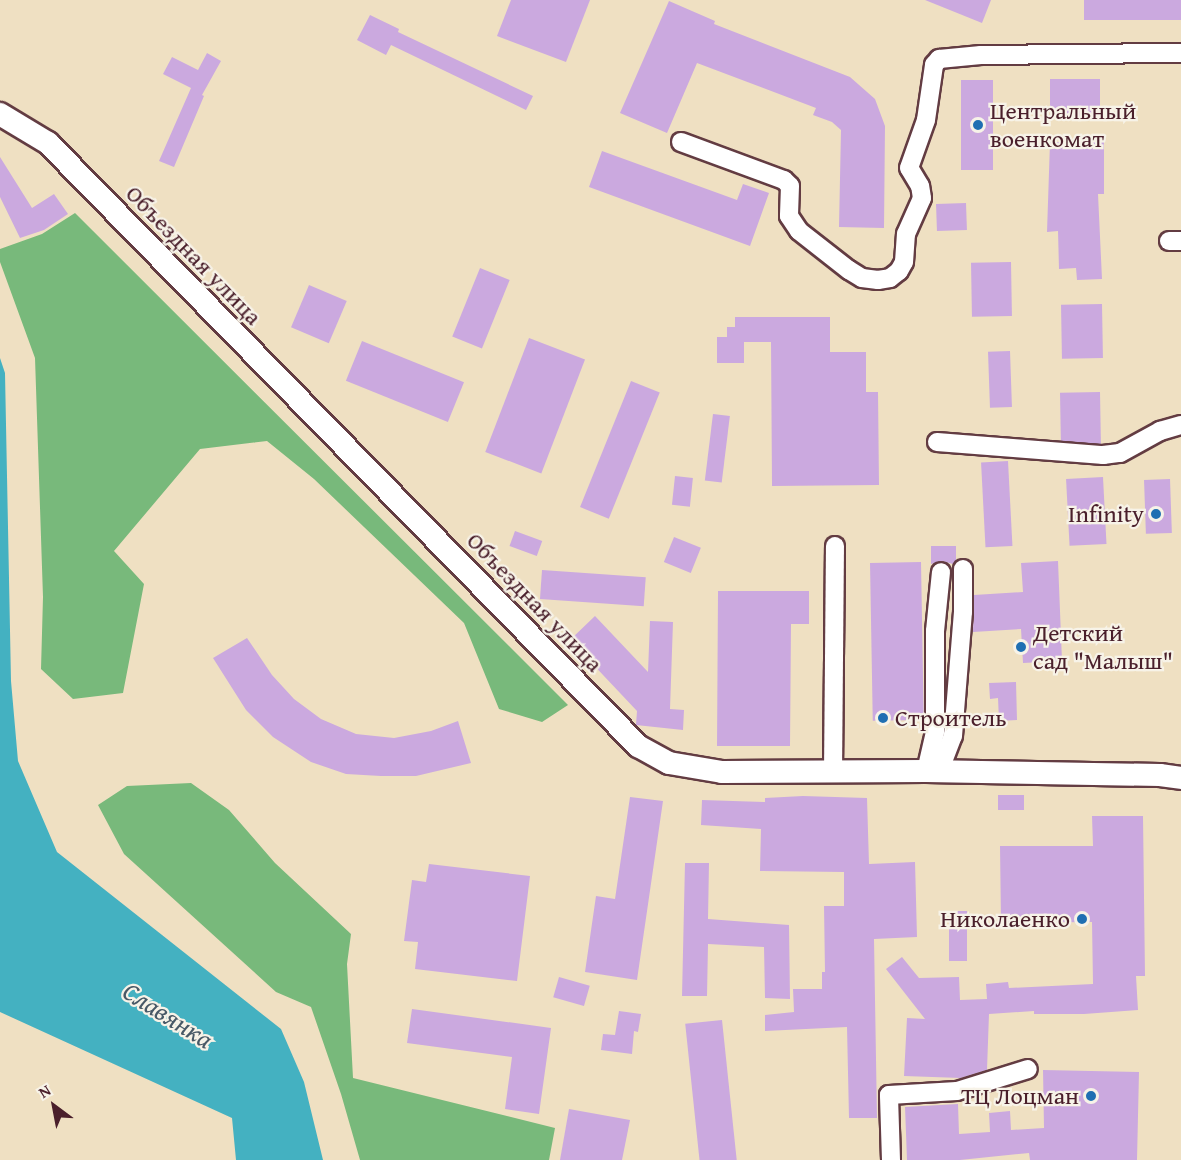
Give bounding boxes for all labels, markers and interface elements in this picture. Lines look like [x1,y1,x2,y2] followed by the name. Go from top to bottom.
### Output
[990,97,1136,153] place label: Центральный военкомат
[971,118,985,132] marker: Центральный военкомат
[120,179,268,331] street label: Объездная улица
[1068,500,1144,528] place label: Infinity
[1149,507,1163,521] marker: Infinity
[461,526,609,678] street label: Объездная улица
[1033,619,1173,675] place label: Детский сад "Малыш"
[1014,640,1028,654] marker: Детский сад "Малыш"
[895,704,1006,732] place label: Строитель
[876,711,890,725] marker: Строитель
[940,905,1070,933] place label: Николаенко
[1075,912,1089,926] marker: Николаенко
[117,975,219,1055] water label: Славянка
[24,1076,84,1136] north arrow
[34,1078,55,1104] text: N
[961,1082,1079,1110] place label: ТЦ Лоцман
[1084,1089,1098,1103] marker: ТЦ Лоцман

